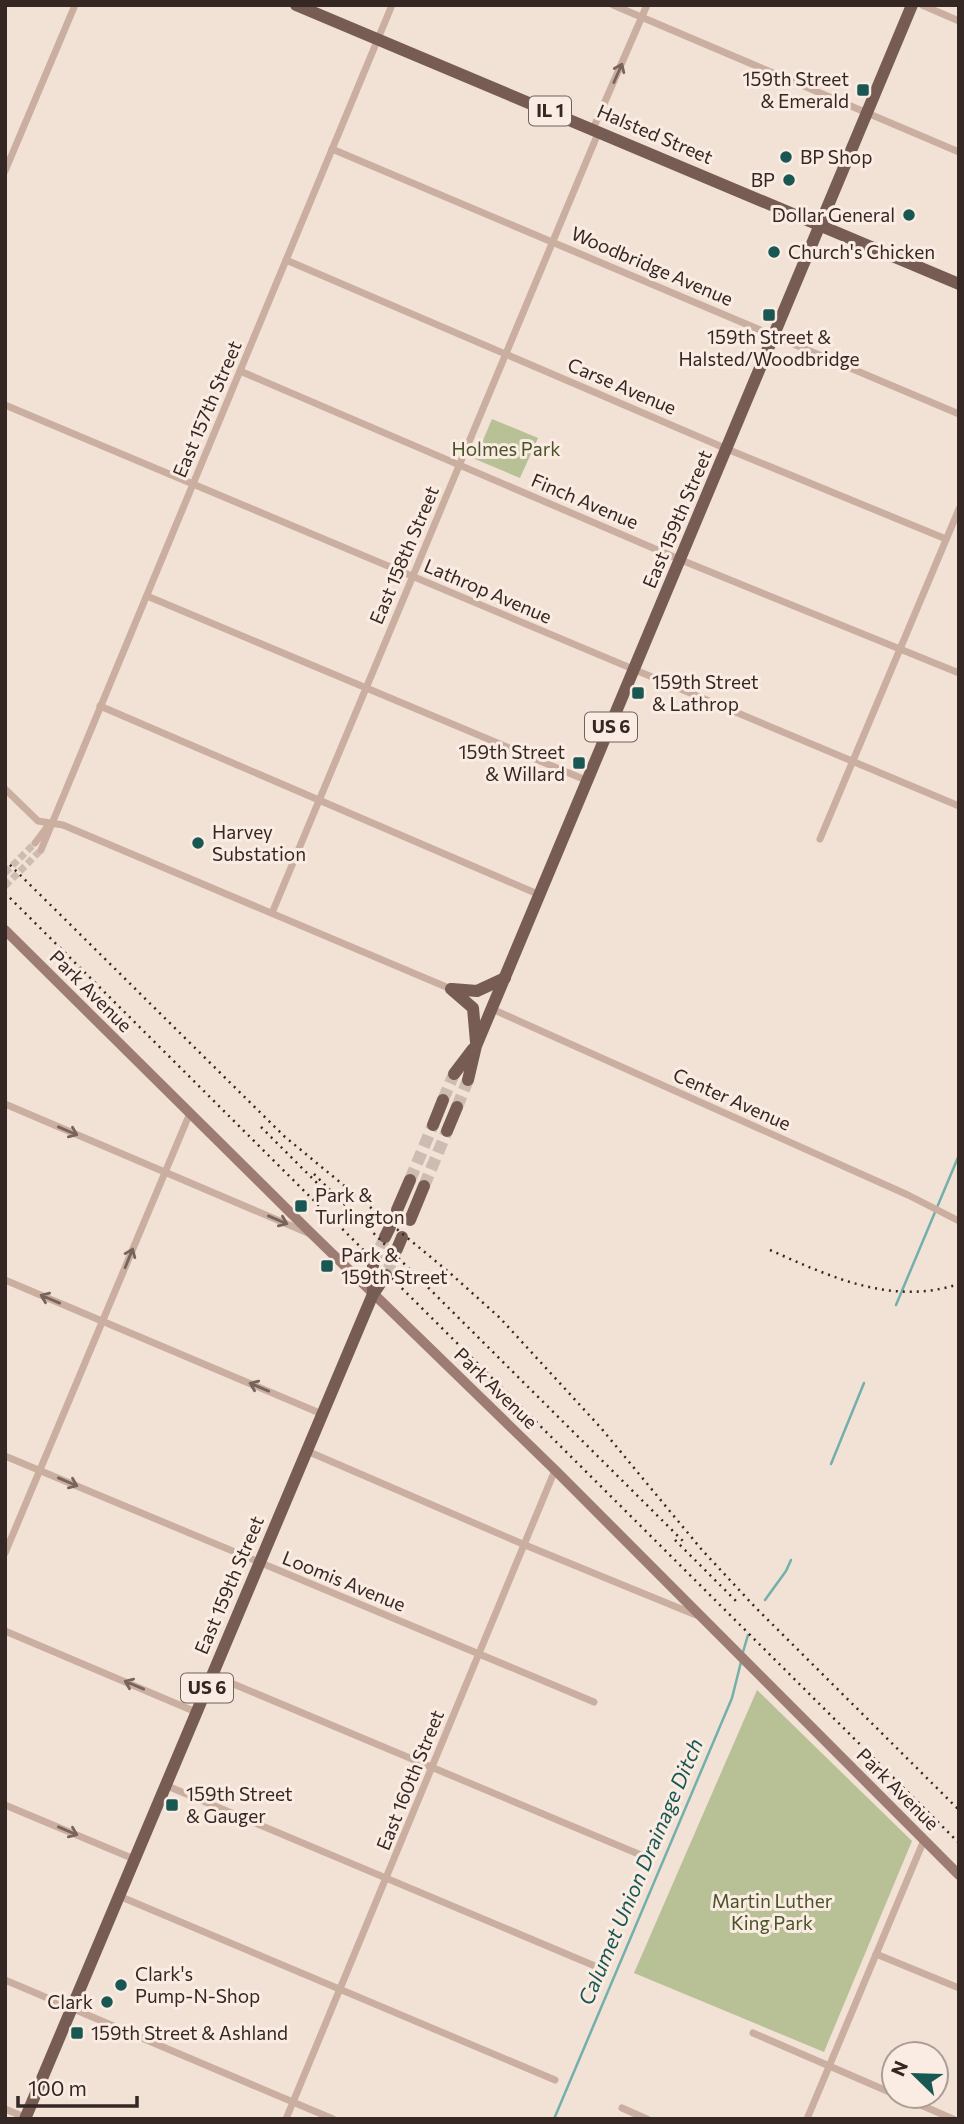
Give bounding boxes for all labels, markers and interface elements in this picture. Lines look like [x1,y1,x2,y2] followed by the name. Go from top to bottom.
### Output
[612,63,625,84] one-way arrow
[742,67,849,112] place label: 159th Street & Emerald
[855,82,871,98] marker: 159th Street & Emerald
[529,96,571,126] road number: IL 1
[594,99,717,168] street label: Halsted Street
[800,145,872,168] place label: BP Shop
[778,149,794,165] marker: BP Shop
[751,168,775,191] place label: BP
[781,172,797,188] marker: BP
[772,203,895,226] place label: Dollar General
[901,207,917,223] marker: Dollar General
[568,221,737,310] street label: Woodbridge Avenue
[788,240,935,263] place label: Church's Chicken
[766,244,782,260] marker: Church's Chicken
[761,307,777,323] marker: 159th Street & Halsted/Woodbridge
[678,325,860,370] place label: 159th Street & Halsted/Woodbridge
[167,337,246,481] street label: East 157th Street
[564,352,680,419] street label: Carse Avenue
[451,437,561,460] park label: Holmes Park
[637,446,716,591] street label: East 159th Street
[528,468,642,533] street label: Finch Avenue
[364,482,443,627] street label: East 158th Street
[421,553,555,628] street label: Lathrop Avenue
[652,670,759,715] place label: 159th Street & Lathrop
[630,685,646,701] marker: 159th Street & Lathrop
[585,712,637,742] road number: US 6
[458,740,565,785] place label: 159th Street & Willard
[571,755,587,771] marker: 159th Street & Willard
[212,820,306,865] place label: Harvey Substation
[190,835,206,851] marker: Harvey Substation
[45,945,137,1037] street label: Park Avenue
[670,1062,795,1135] street label: Center Avenue
[57,1125,78,1138] one-way arrow
[315,1183,405,1228] place label: Park & Turlington
[293,1198,309,1214] marker: Park & Turlington
[266,1214,288,1227] one-way arrow
[341,1243,448,1288] place label: Park & 159th Street
[123,1248,136,1269] one-way arrow
[319,1258,335,1274] marker: Park & 159th Street
[39,1292,61,1305] one-way arrow
[450,1342,543,1433] street label: Park Avenue
[249,1380,271,1393] one-way arrow
[57,1477,78,1490] one-way arrow
[189,1512,268,1657] street label: East 159th Street
[279,1545,409,1616] street label: Loomis Avenue
[181,1674,233,1702] road number: US 6
[123,1678,145,1691] one-way arrow
[371,1706,448,1853] street label: East 160th Street
[572,1735,707,2008] water label: Calumet Union Drainage Ditch
[852,1743,944,1835] street label: Park Avenue
[186,1782,293,1827] place label: 159th Street & Gauger
[164,1797,180,1813] marker: 159th Street & Gauger
[57,1826,78,1839] one-way arrow
[712,1889,833,1934] park label: Martin Luther King Park
[135,1962,260,2007] place label: Clark's Pump-N-Shop
[113,1977,129,1993] marker: Clark's Pump-N-Shop
[47,1990,93,2013] place label: Clark
[99,1994,115,2010] marker: Clark
[91,2021,288,2044] place label: 159th Street & Ashland
[69,2025,85,2041] marker: 159th Street & Ashland
[880,2040,950,2110] north arrow
[886,2057,912,2079] text: N
[18,2064,136,2108] scale bar
[28,2075,87,2100] text: 100 m

